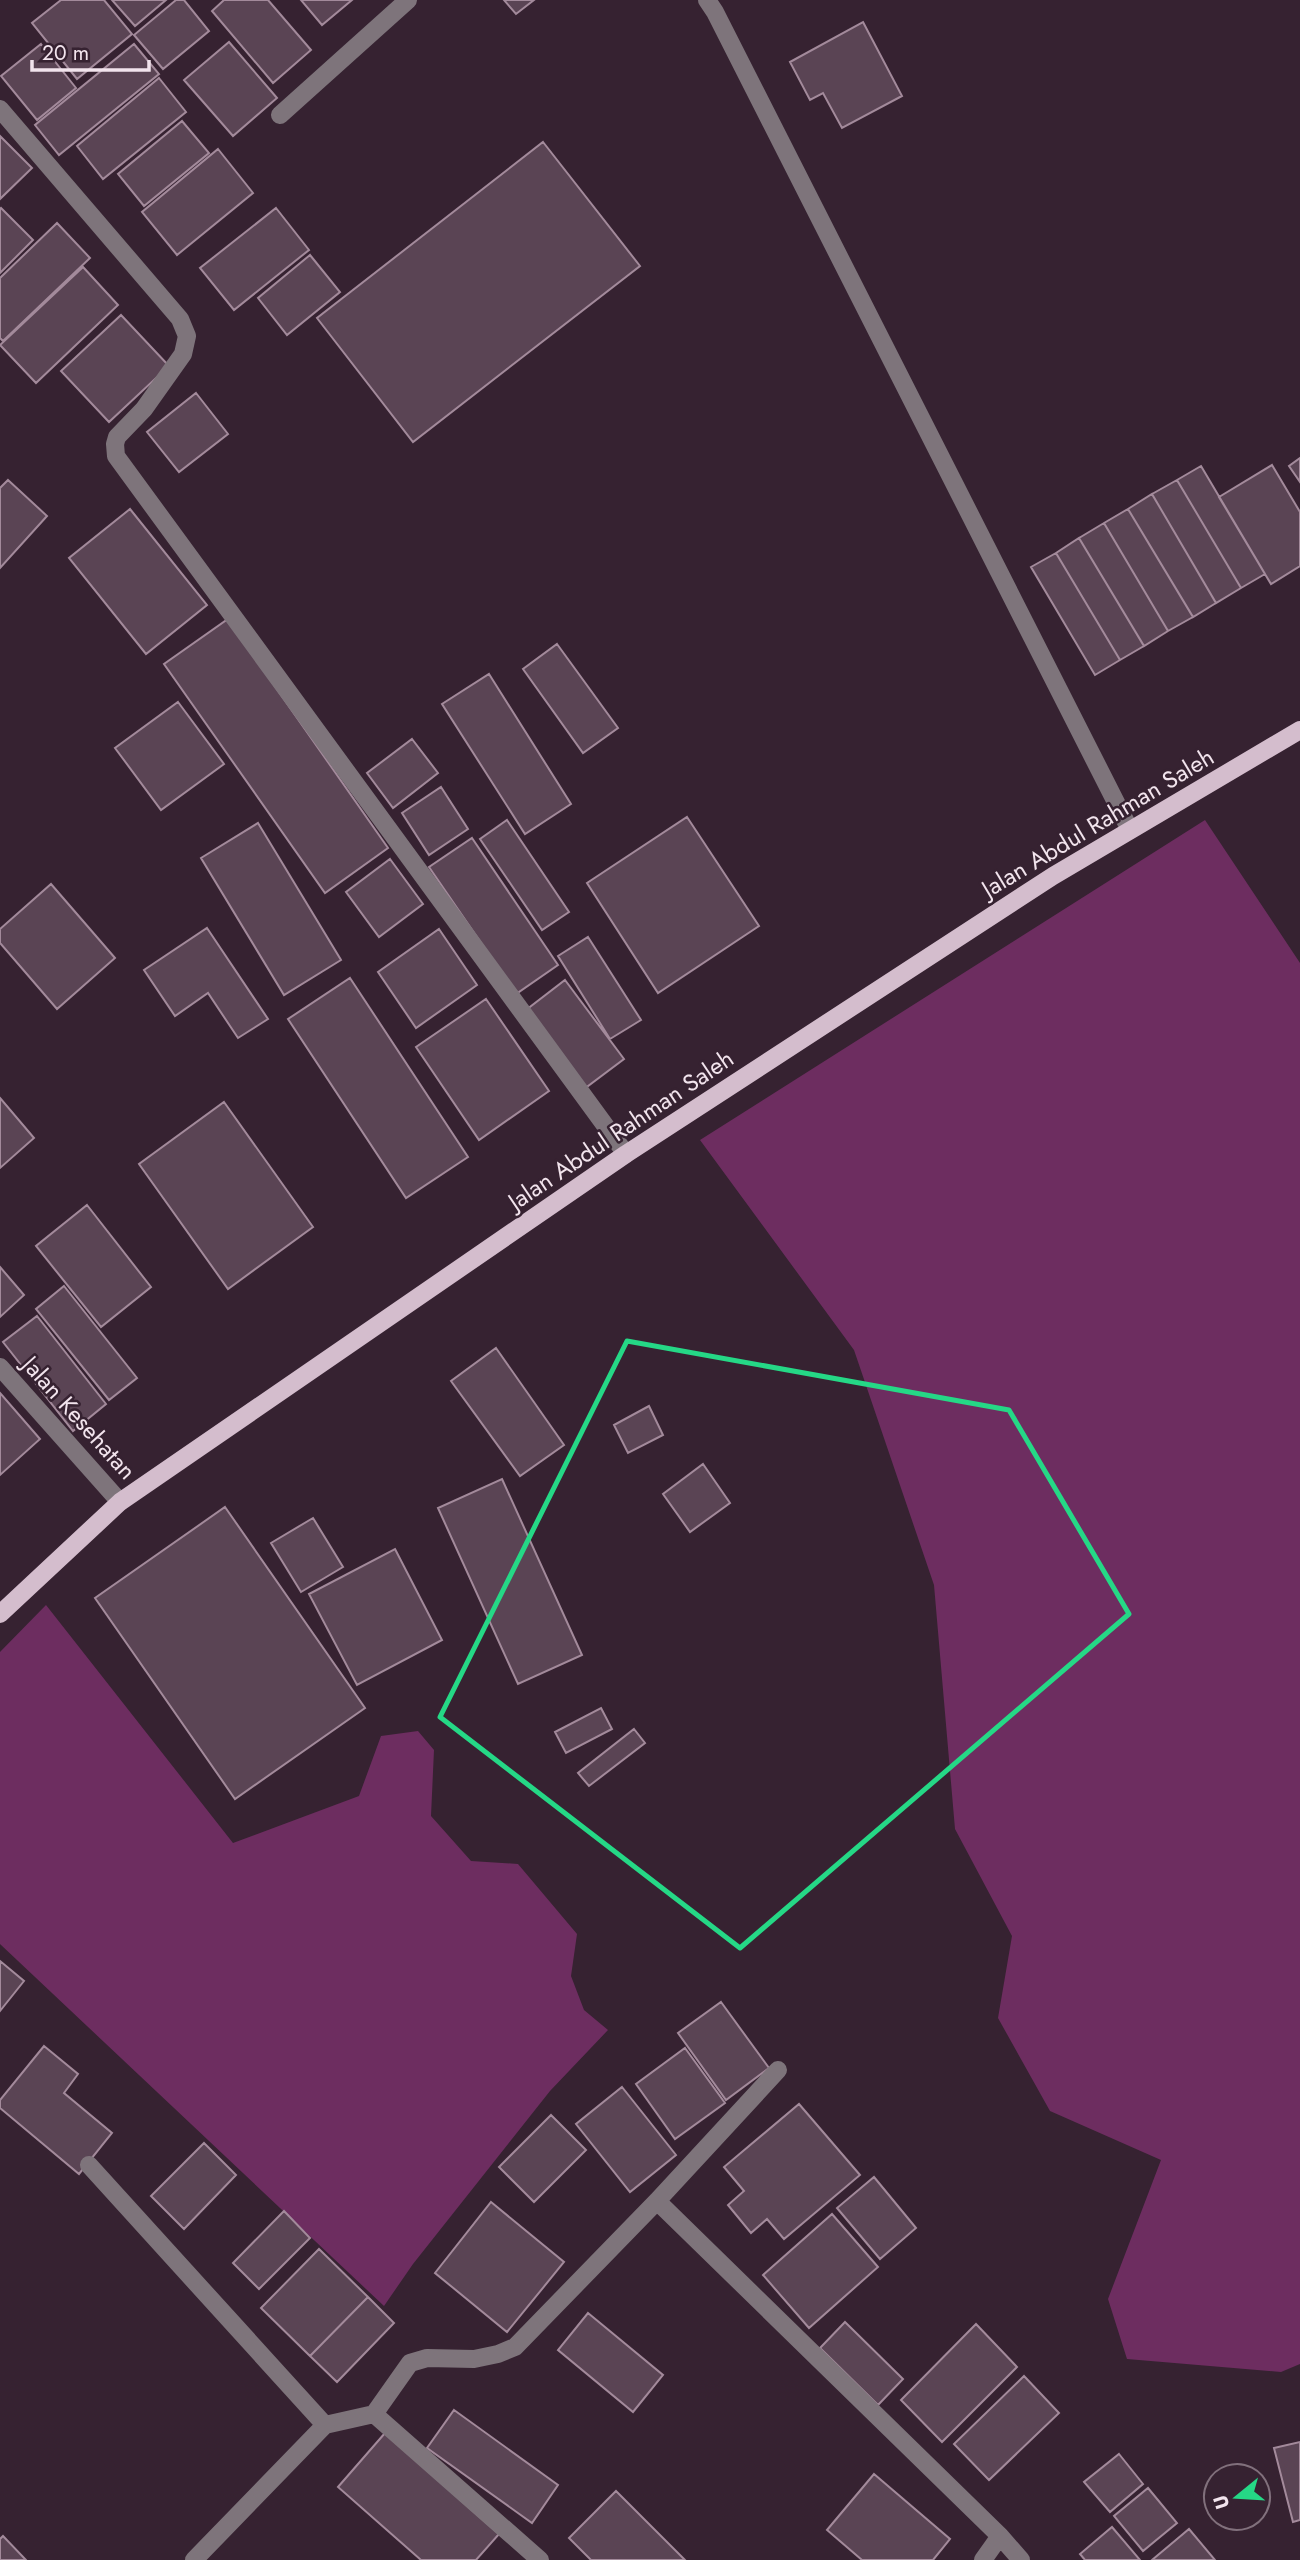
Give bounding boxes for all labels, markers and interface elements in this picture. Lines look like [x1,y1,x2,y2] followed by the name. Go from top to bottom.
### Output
[32,28,149,72] scale bar
[42,38,89,68] text: 20 m
[972,739,1221,907] street label: Jalan Abdul Rahman Saleh
[498,1041,741,1220] street label: Jalan Abdul Rahman Saleh
[12,1346,144,1487] street label: Jalan Kesehatan
[1202,2462,1272,2532] north arrow
[1206,2492,1236,2513] text: U

